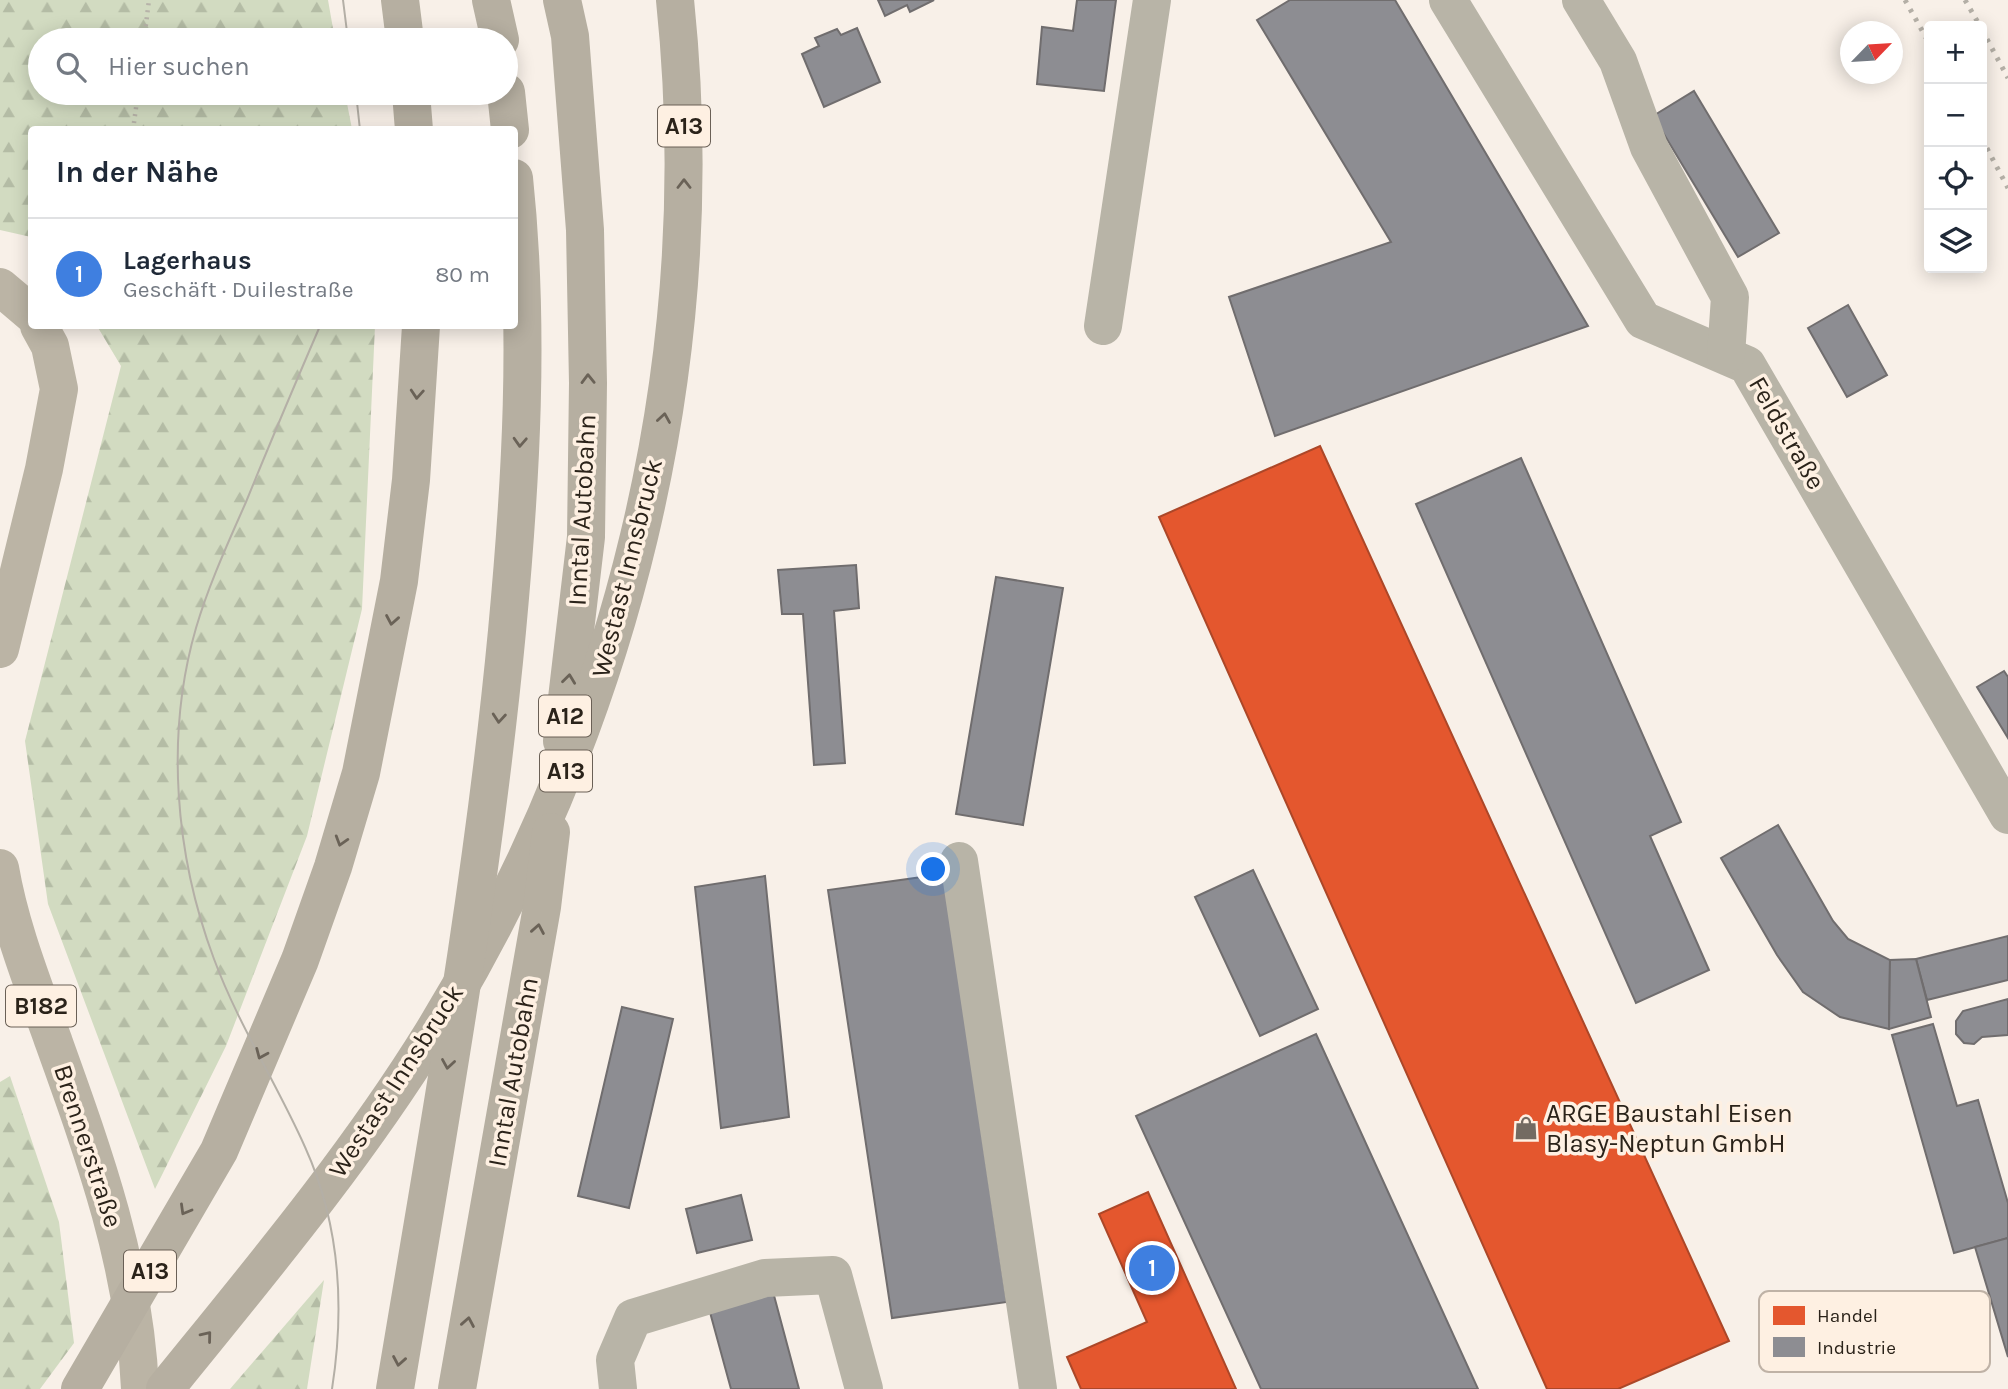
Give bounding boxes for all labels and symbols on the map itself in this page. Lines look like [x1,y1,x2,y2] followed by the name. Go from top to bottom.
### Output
[1840,21,1903,84] north arrow
[658,106,710,146] road number: A13
[676,178,692,188] one-way arrow
[1742,371,1832,495] street label: Feldstraße
[580,373,595,384] one-way arrow
[409,388,424,399] one-way arrow
[656,412,671,424] one-way arrow
[561,413,603,607] street label: Inntal Autobahn
[513,437,528,448] one-way arrow
[585,456,669,680] street label: Westast Innsbruck
[386,614,401,626] one-way arrow
[562,673,577,685] one-way arrow
[539,696,591,736] road number: A12
[492,713,507,724] one-way arrow
[540,750,592,792] road number: A13
[334,835,349,847] one-way arrow
[916,852,950,886] your location
[530,923,545,935] one-way arrow
[481,975,545,1169] street label: Inntal Autobahn
[322,979,470,1183] street label: Westast Innsbruck
[6,986,76,1026] road number: B182
[256,1047,270,1059] one-way arrow
[441,1058,456,1070] one-way arrow
[47,1061,129,1231] street label: Brennerstraße
[1546,1098,1793,1159] place label: ARGE Baustahl Eisen Blasy-Neptun GmbH
[1512,1114,1540,1142] shop icon: ARGE Baustahl Eisen Blasy-Neptun GmbH
[180,1203,193,1216] one-way arrow
[1129,1242,1175,1294] pin: 1
[124,1251,176,1292] road number: A13
[1759,1291,1990,1372] legend
[1817,1305,1878,1327] text: Handel
[460,1316,475,1328] one-way arrow
[199,1331,212,1343] one-way arrow
[1817,1337,1896,1359] text: Industrie
[392,1355,407,1367] one-way arrow

